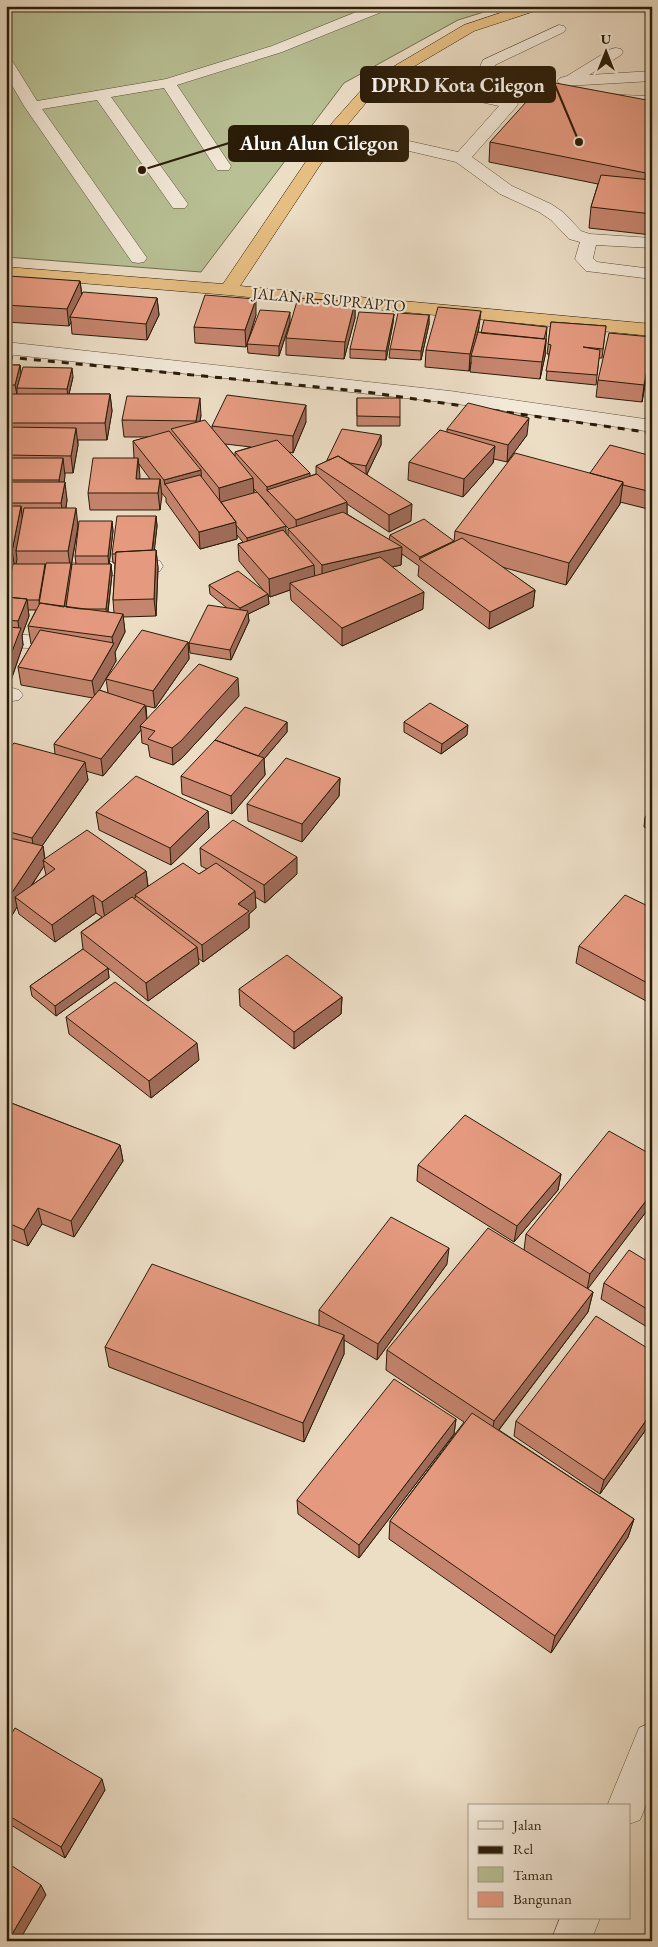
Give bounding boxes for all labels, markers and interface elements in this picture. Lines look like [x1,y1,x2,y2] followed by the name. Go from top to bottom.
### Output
[580,28,630,78] north arrow
[601,30,612,48] text: U
[361,67,555,102] callout: DPRD Kota Cilegon
[371,72,545,98] text: DPRD Kota Cilegon
[229,126,408,161] callout: Alun Alun Cilegon
[238,130,399,156] text: Alun Alun Cilegon
[249,282,406,317] street label: JALAN R. SUPRAPTO
[468,1804,630,1920] legend
[511,1815,542,1834] text: Jalan
[513,1839,534,1858] text: Rel
[513,1865,553,1884] text: Taman
[513,1889,572,1908] text: Bangunan

